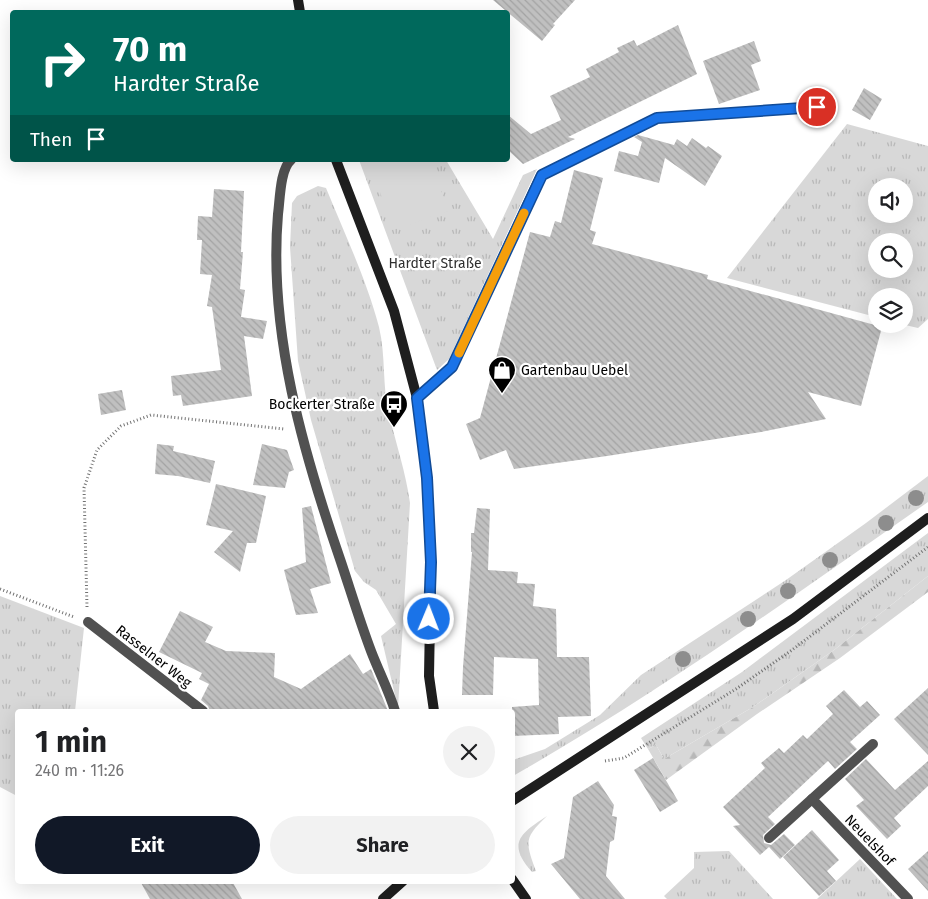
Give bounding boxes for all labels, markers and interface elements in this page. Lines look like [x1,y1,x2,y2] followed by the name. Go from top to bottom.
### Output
[113,28,187,70] text: 70 m
[30,30,95,95] icon: right
[113,70,260,97] text: Hardter Straße
[796,86,838,128] pin
[803,93,831,121] icon: arrive
[82,125,110,153] icon: arrive
[30,128,72,151] text: Then
[868,178,913,333] map controls
[868,178,913,223] button: sound
[868,233,913,278] button: search
[388,255,482,272] park label: Hardter Straße
[868,288,913,333] button: layers
[487,355,517,394] shop icon: Gartenbau Uebel
[521,362,628,379] place label: Gartenbau Uebel
[379,389,409,428] bus stop icon: Bockerter Straße
[269,396,375,413] place label: Bockerter Straße
[402,592,454,644] position arrow
[112,621,196,692] street label: Rasselner Weg
[35,724,107,760] text: 1 min
[443,726,495,778] button: close
[35,761,124,780] text: 240 m · 11:26
[841,811,899,870] street label: Neuelshof
[35,816,260,874] button: Exit
[270,816,495,874] button: Share

